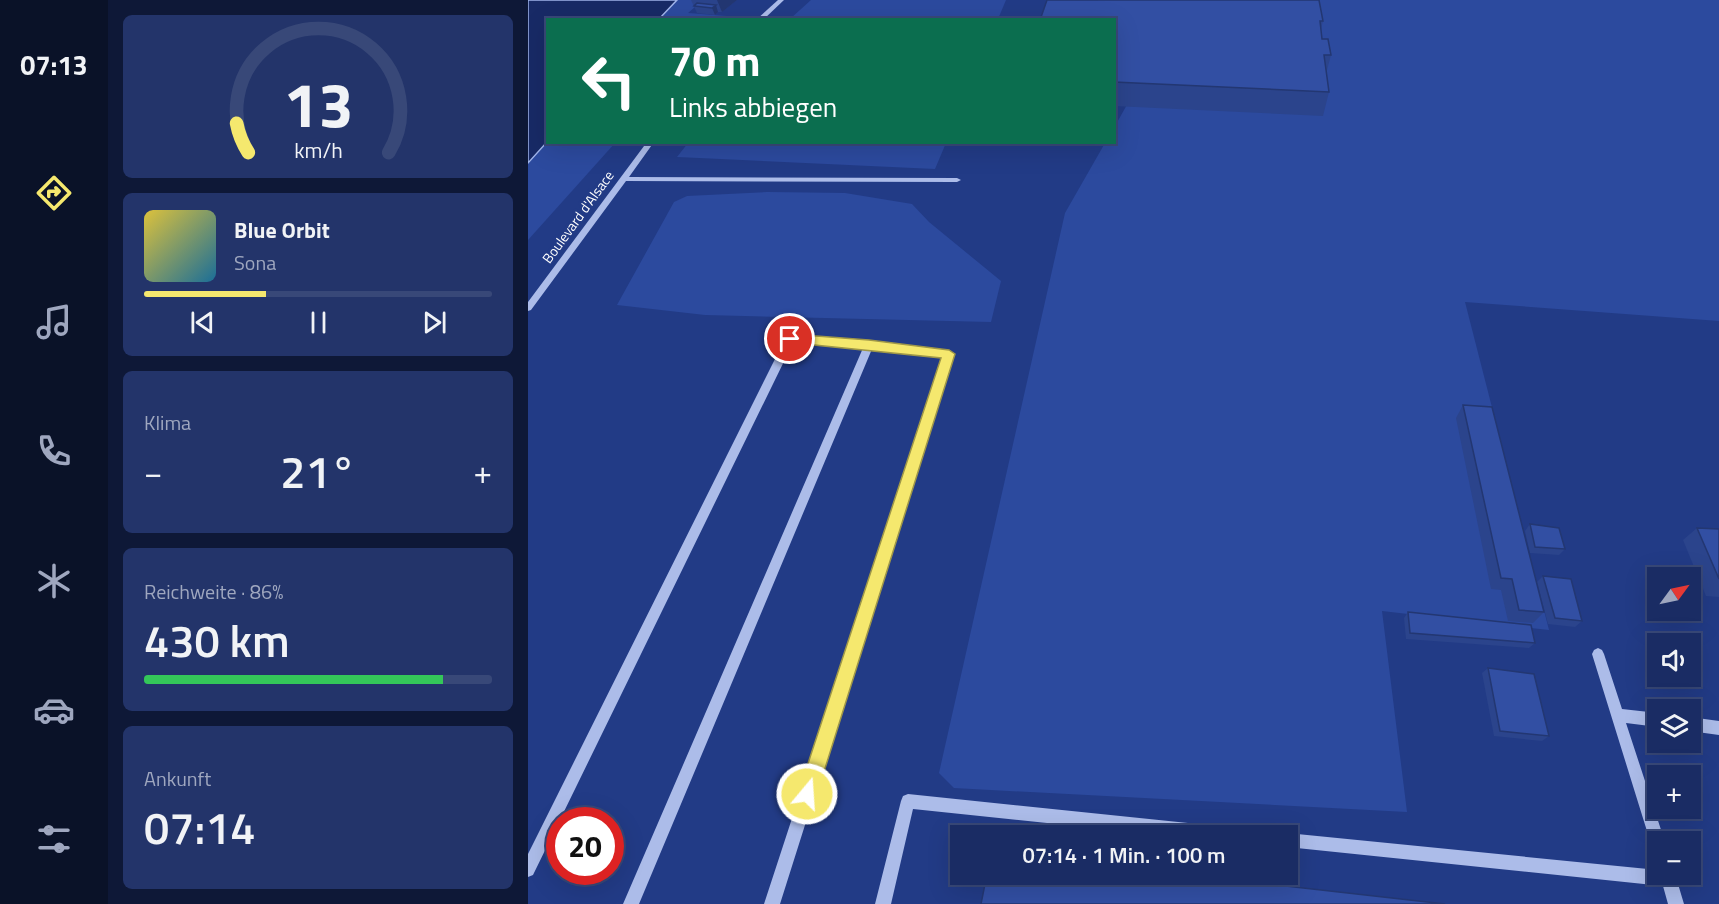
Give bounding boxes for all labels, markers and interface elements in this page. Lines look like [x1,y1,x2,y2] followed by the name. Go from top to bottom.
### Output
[669,28,761,92] text: 70 m
[570,42,648,120] icon: left
[20,44,88,85] text: 07:13
[283,57,353,152] text: 13
[669,86,837,127] text: Links abbiegen
[294,135,342,167] text: km/h
[537,166,619,268] street label: Boulevard d'Alsace
[33,172,75,214] icon: directions
[234,213,330,247] text: Blue Orbit
[234,247,276,278] text: Sona
[33,301,75,343] icon: music
[186,306,219,339] icon: previous
[302,306,335,339] icon: pause
[418,306,451,339] icon: next
[764,313,815,364] pin
[773,322,806,355] icon: arrive
[144,407,191,438] text: Klima
[33,430,75,472] icon: phone
[280,437,356,505] text: 21°
[144,447,162,497] text: −
[474,447,492,497] text: +
[33,560,75,602] icon: climate
[1647,567,1701,621] north arrow
[1647,567,1701,885] map controls
[144,576,283,607] text: Reichweite · 86%
[144,606,290,674] text: 430 km
[1647,633,1701,687] button: sound
[33,689,75,731] icon: car
[1647,699,1701,753] button: layers
[775,762,839,826] position arrow
[144,763,211,794] text: Ankunft
[1647,765,1701,819] button: +
[144,793,256,861] text: 07:14
[546,807,624,885] speed limit sign: 20
[33,818,75,860] icon: filters
[1647,831,1701,885] button: −
[1022,838,1226,872] text: 07:14 · 1 Min. · 100 m

